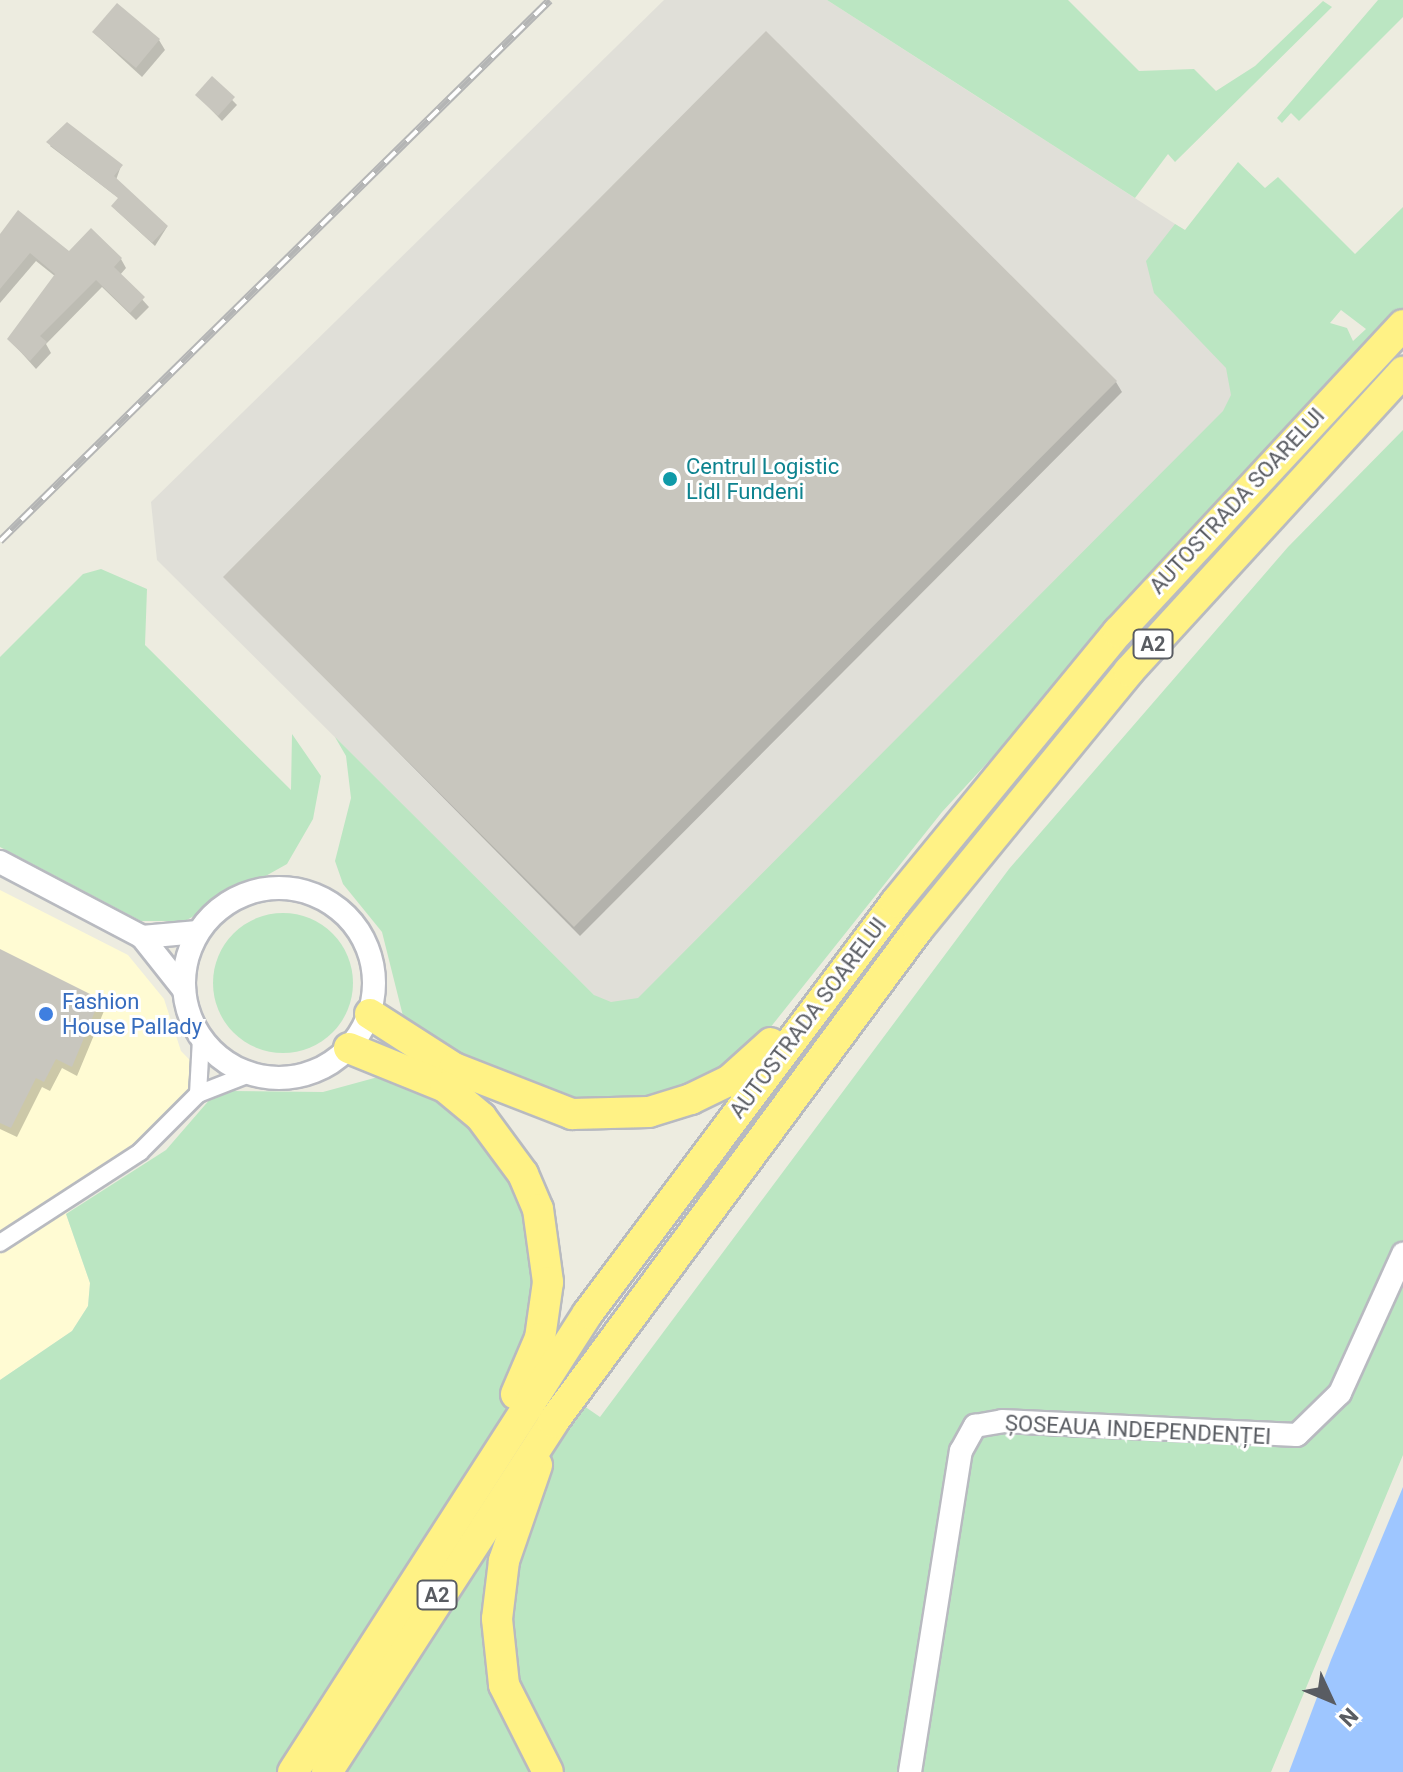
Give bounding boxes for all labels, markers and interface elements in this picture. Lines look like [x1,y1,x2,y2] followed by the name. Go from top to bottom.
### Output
[1144,403,1330,599] street label: AUTOSTRADA SOARELUI
[686,453,839,504] place label: Centrul Logistic Lidl Fundeni
[661,470,679,488] marker: Centrul Logistic Lidl Fundeni
[1131,628,1175,660] road number: A2
[724,912,892,1124] street label: AUTOSTRADA SOARELUI
[62,988,202,1040] place label: Fashion House Pallady
[37,1005,55,1023] marker: Fashion House Pallady
[1004,1410,1272,1450] street label: ȘOSEAUA INDEPENDENȚEI
[415,1579,459,1611] road number: A2
[1291,1660,1371,1740] north arrow
[1334,1703,1363,1731] text: N

